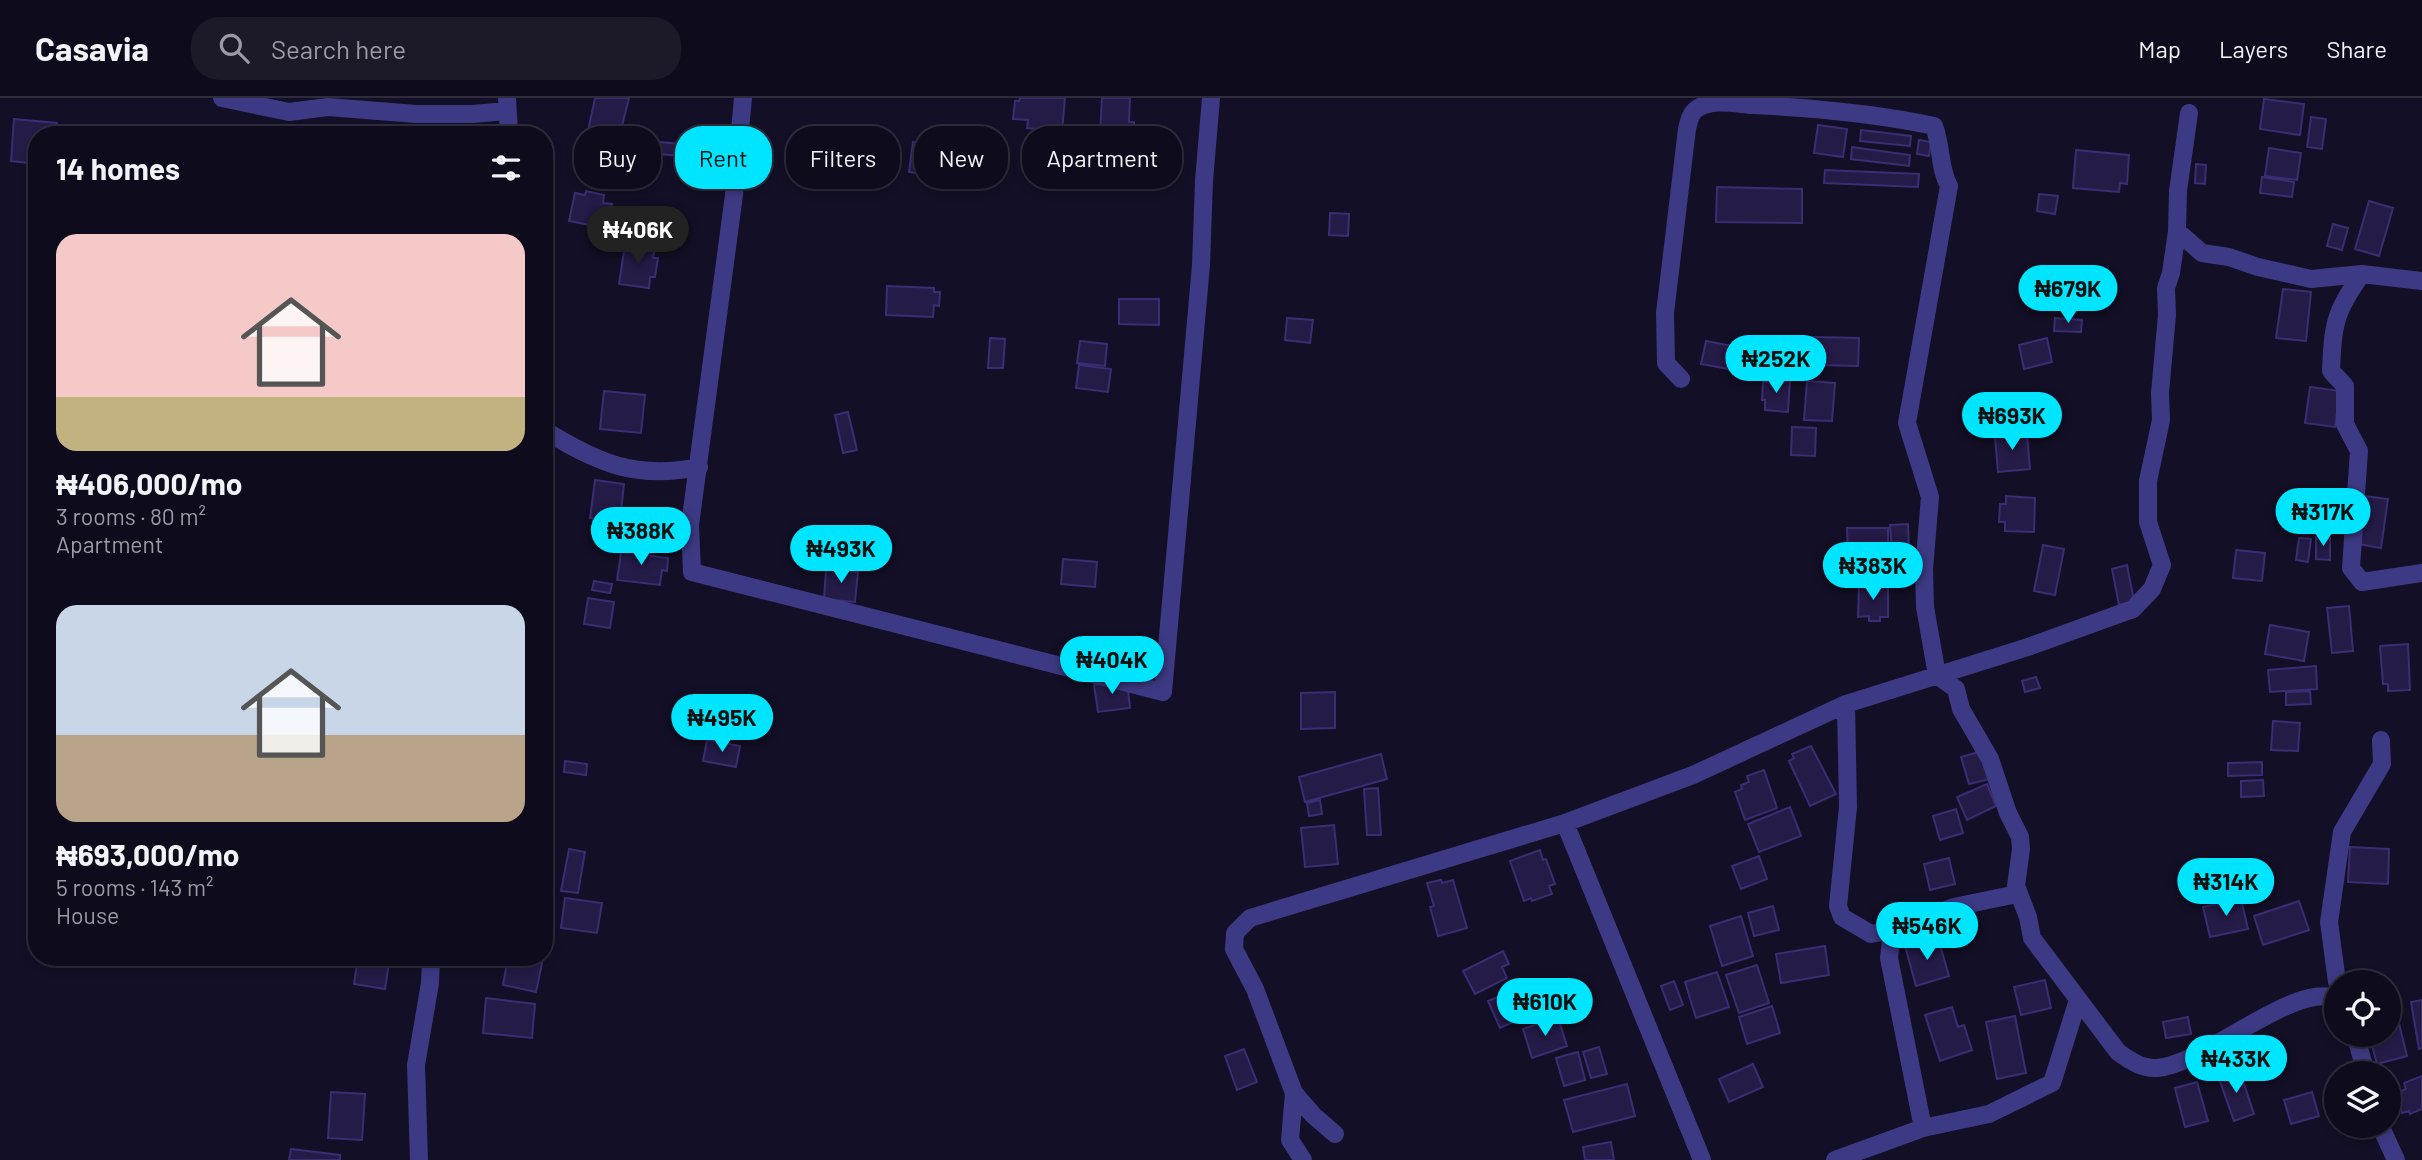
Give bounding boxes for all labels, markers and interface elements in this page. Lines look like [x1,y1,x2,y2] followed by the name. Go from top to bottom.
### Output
[191,17,681,80] search box
[35,28,149,68] text: Casavia
[215,29,253,67] icon: search
[271,33,406,64] text: Search here
[2138,34,2181,63] text: Map
[2219,34,2288,63] text: Layers
[2326,34,2387,63] text: Share
[574,126,661,189] chip: Buy
[675,126,772,189] chip: Rent
[786,126,900,189] chip: Filters
[914,126,1008,189] chip: New
[1022,126,1182,189] chip: Apartment
[487,149,525,187] icon: filters
[56,150,180,186] text: 14 homes
[589,206,687,266] pin: ₦406K
[603,215,673,243] text: ₦406K
[2019,266,2117,325] pin: ₦679K
[2035,274,2101,302] text: ₦679K
[228,279,354,405] icon: home
[1727,336,1825,395] pin: ₦252K
[1741,344,1811,372] text: ₦252K
[1963,392,2061,452] pin: ₦693K
[1978,401,2046,429] text: ₦693K
[56,465,243,501] text: ₦406,000/mo
[2274,489,2372,548] pin: ₦317K
[2292,497,2354,525] text: ₦317K
[56,502,206,530] text: 3 rooms · 80 m²
[592,508,690,567] pin: ₦388K
[607,516,675,544] text: ₦388K
[792,526,890,585] pin: ₦493K
[56,530,163,558] text: Apartment
[806,534,876,562] text: ₦493K
[1824,542,1922,602] pin: ₦383K
[1839,551,1907,579] text: ₦383K
[1063,636,1161,696] pin: ₦404K
[1076,645,1148,673] text: ₦404K
[228,650,354,776] icon: home
[673,694,771,754] pin: ₦495K
[687,703,757,731] text: ₦495K
[56,836,239,872] text: ₦693,000/mo
[2177,858,2275,918] pin: ₦314K
[2193,867,2259,895] text: ₦314K
[56,873,214,901] text: 5 rooms · 143 m²
[56,901,119,929] text: House
[1878,902,1976,962] pin: ₦546K
[1892,911,1962,939] text: ₦546K
[2324,970,2401,1138] map controls
[2324,970,2401,1047] button: locate
[1496,978,1594,1038] pin: ₦610K
[1513,987,1577,1015] text: ₦610K
[2187,1035,2285,1095] pin: ₦433K
[2201,1044,2271,1072] text: ₦433K
[2324,1061,2401,1138] button: layers

